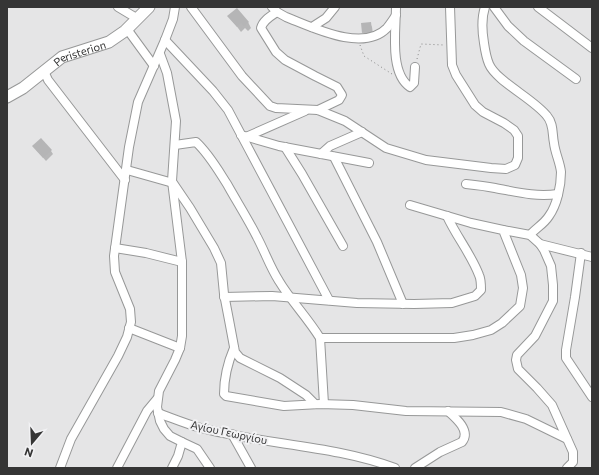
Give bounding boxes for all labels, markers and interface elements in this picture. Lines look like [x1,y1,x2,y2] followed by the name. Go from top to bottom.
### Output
[50,37,107,68] street label: Peristerion
[189,418,269,446] street label: Αγίου Γεωργίου
[12,423,52,463] north arrow
[23,445,35,460] text: N

